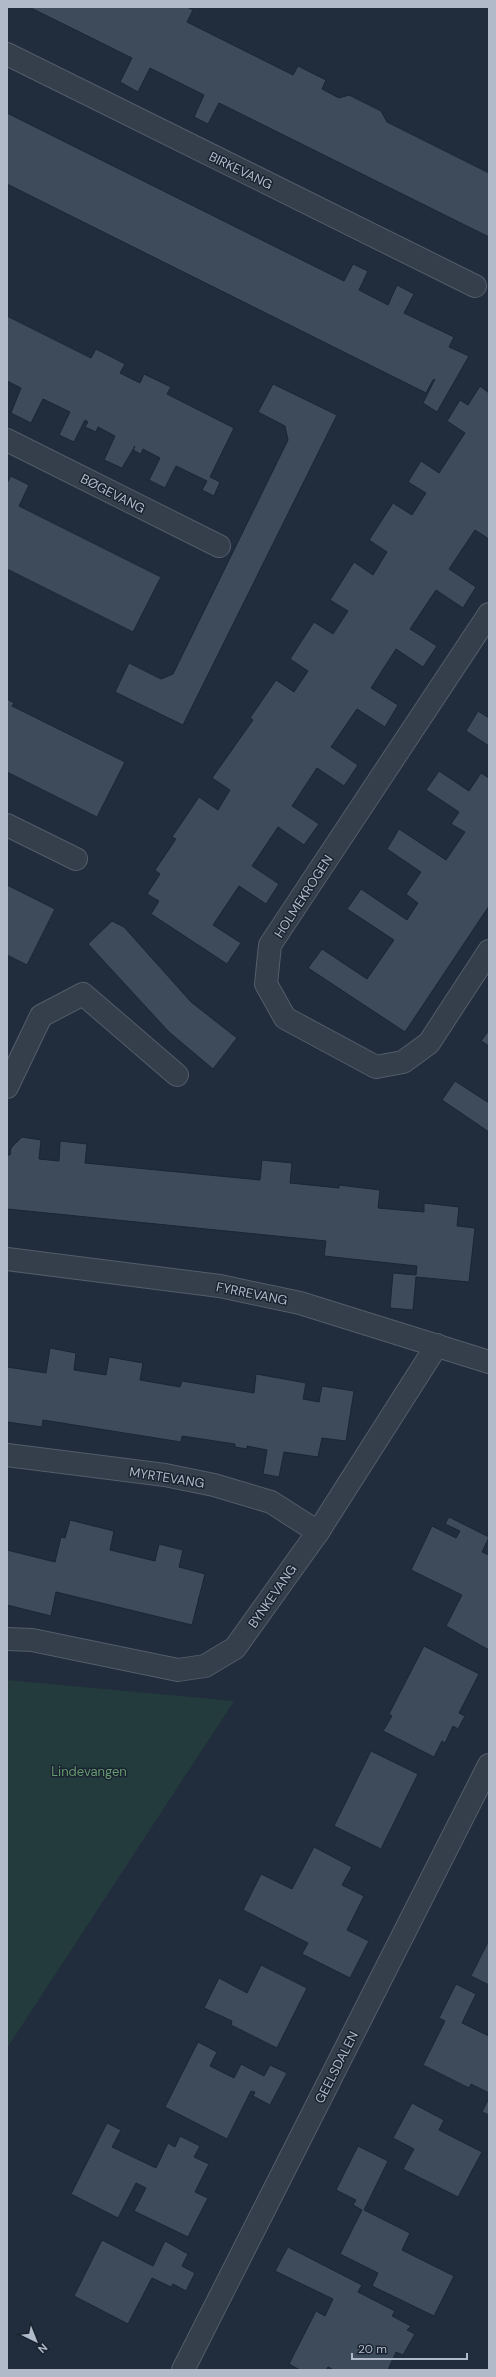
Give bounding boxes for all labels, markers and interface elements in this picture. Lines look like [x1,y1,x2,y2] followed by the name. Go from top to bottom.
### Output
[206,148,275,193] street label: BIRKEVANG
[78,470,148,517] street label: BØGEVANG
[270,852,337,941] street label: HOLMEKROGEN
[215,1278,289,1309] street label: FYRREVANG
[128,1463,206,1492] street label: MYRTEVANG
[244,1561,301,1631] street label: BYNKEVANG
[51,1763,127,1780] park label: Lindevangen
[311,2028,362,2106] street label: GEELSDALEN
[16,2321,56,2361] north arrow
[352,2335,467,2361] scale bar
[35,2340,51,2356] text: N
[358,2341,387,2357] text: 20 m

